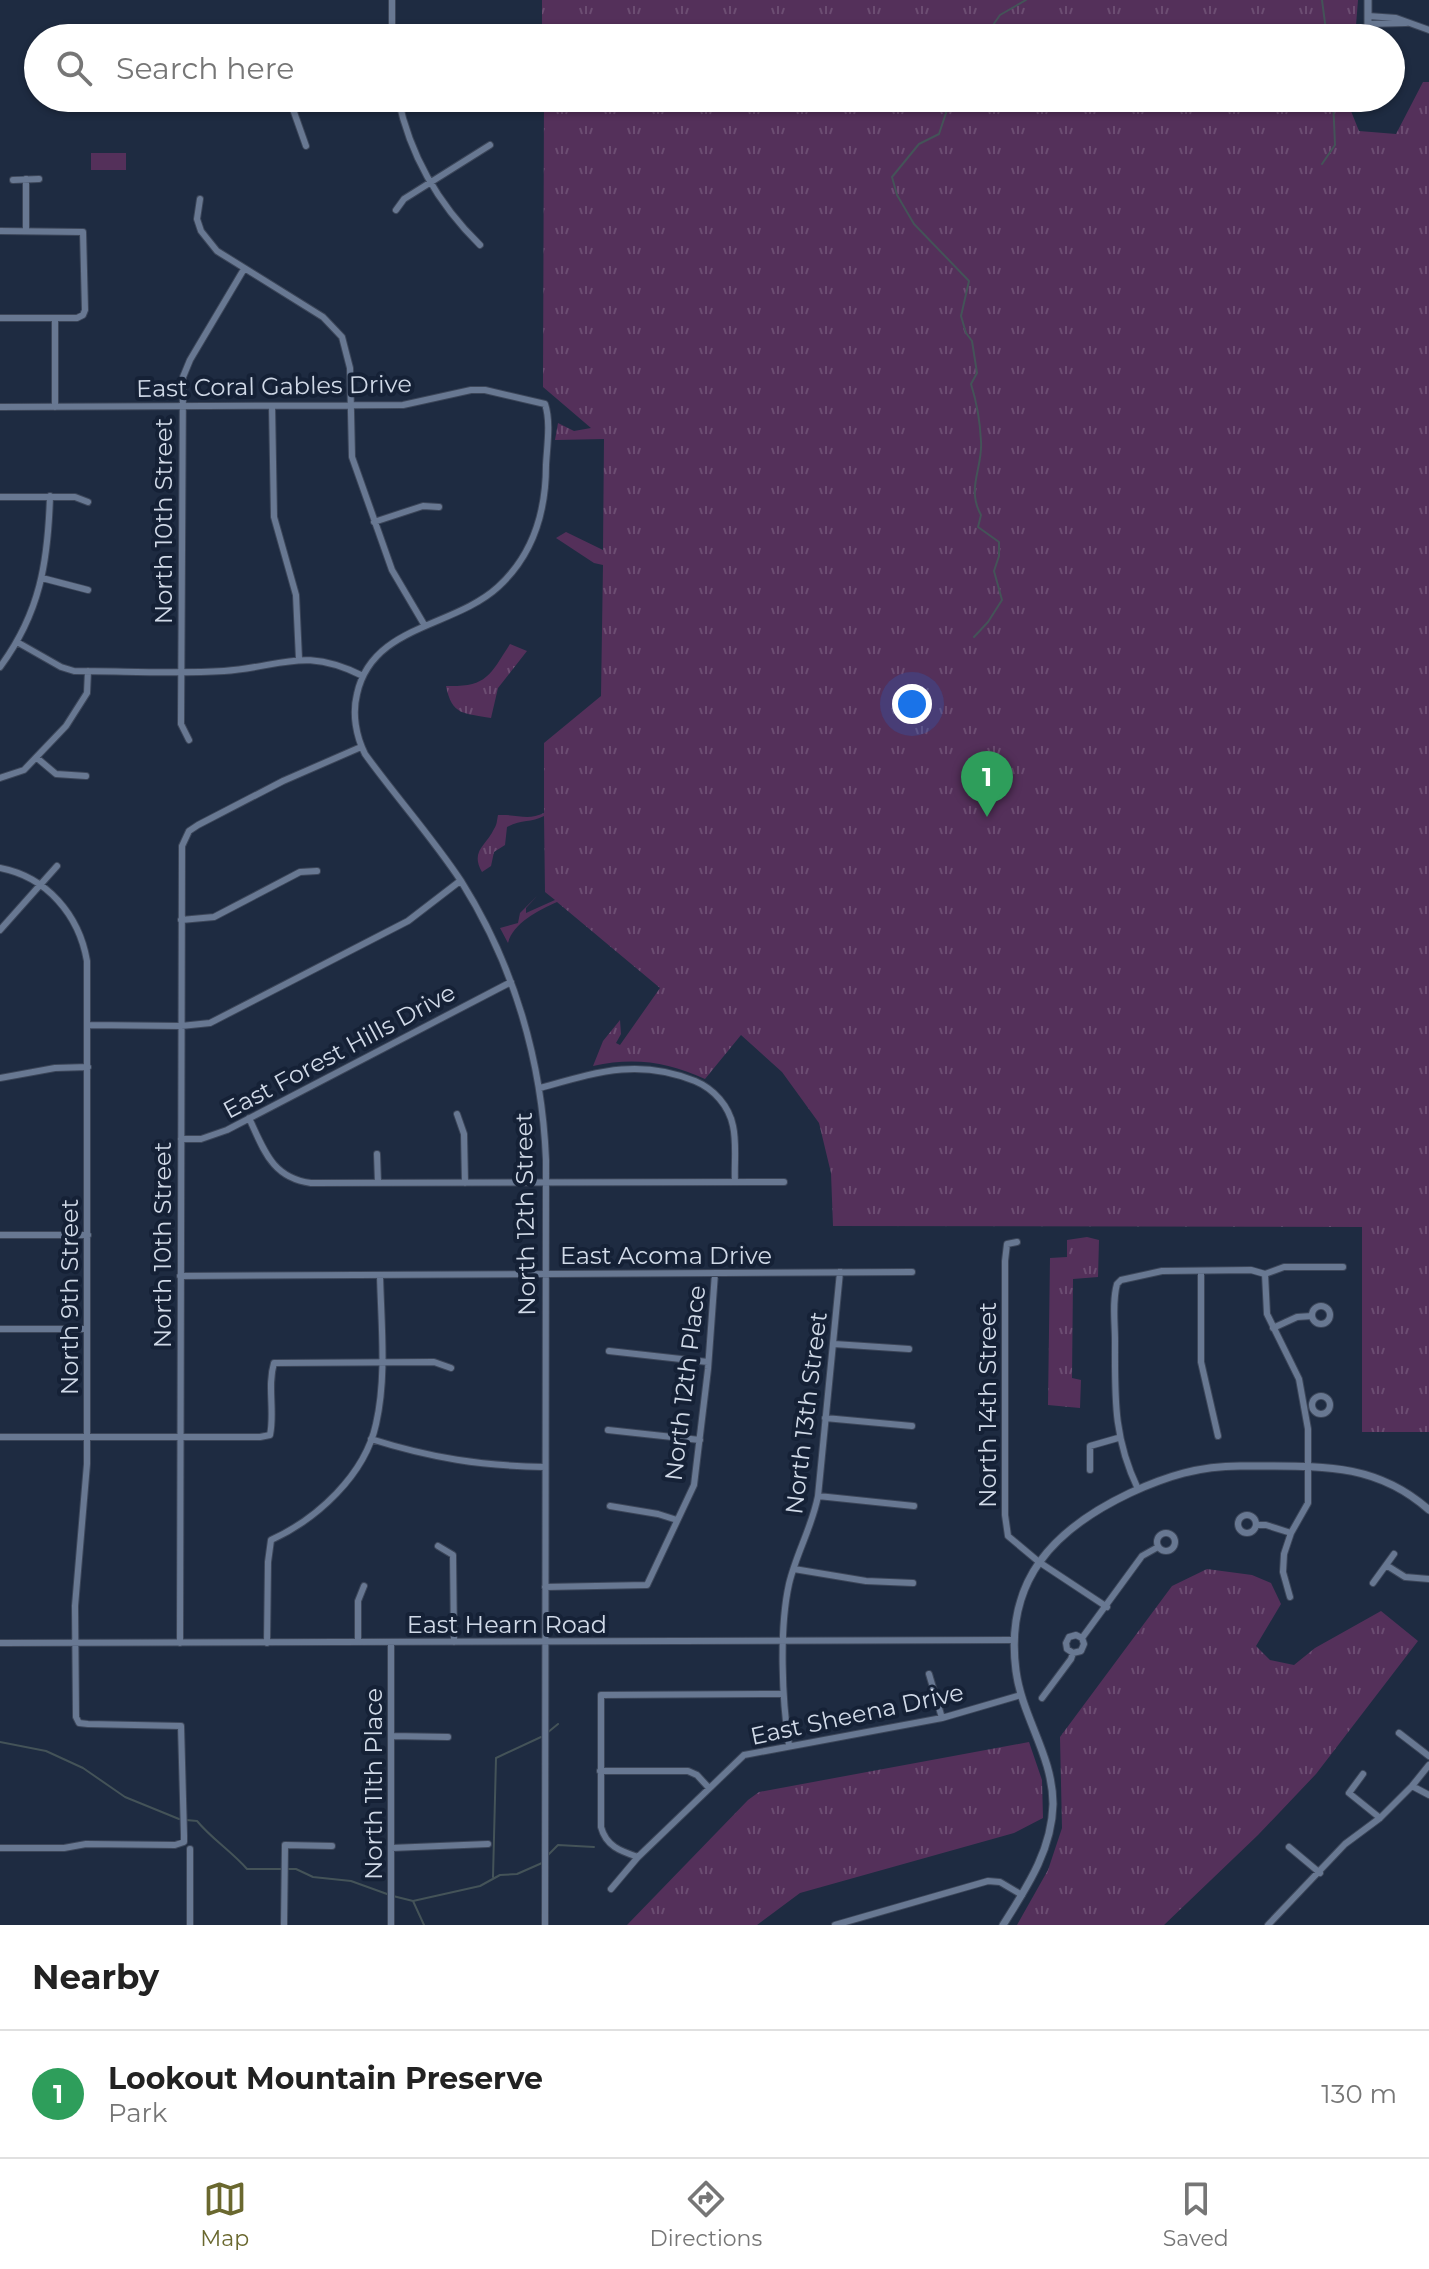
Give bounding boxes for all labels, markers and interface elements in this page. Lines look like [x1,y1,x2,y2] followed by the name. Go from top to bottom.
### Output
[24,24,1405,112] search box
[52,46,96,90] icon: search
[116,50,294,87] text: Search here
[136,369,412,403] street label: East Coral Gables Drive
[149,418,178,624] street label: North 10th Street
[892,684,932,724] your location
[961,751,1013,817] pin: 1
[218,977,460,1125] street label: East Forest Hills Drive
[509,1112,541,1316] street label: North 12th Street
[148,1142,177,1348] street label: North 10th Street
[55,1199,84,1395] street label: North 9th Street
[560,1241,772,1270] street label: East Acoma Drive
[659,1283,711,1483] street label: North 12th Place
[973,1302,1002,1508] street label: North 14th Street
[779,1310,833,1516] street label: North 13th Street
[407,1610,607,1639] street label: East Hearn Road
[748,1677,966,1751] street label: East Sheena Drive
[359,1688,388,1880] street label: North 11th Place
[32,1956,159,1998] text: Nearby
[108,2060,543,2097] text: Lookout Mountain Preserve
[53,2078,63,2110] text: 1
[1321,2078,1397,2110] text: 130 m
[108,2097,167,2129] text: Park
[200,2177,249,2252] tab: Map
[650,2177,762,2252] tab: Directions
[1163,2177,1229,2252] tab: Saved

